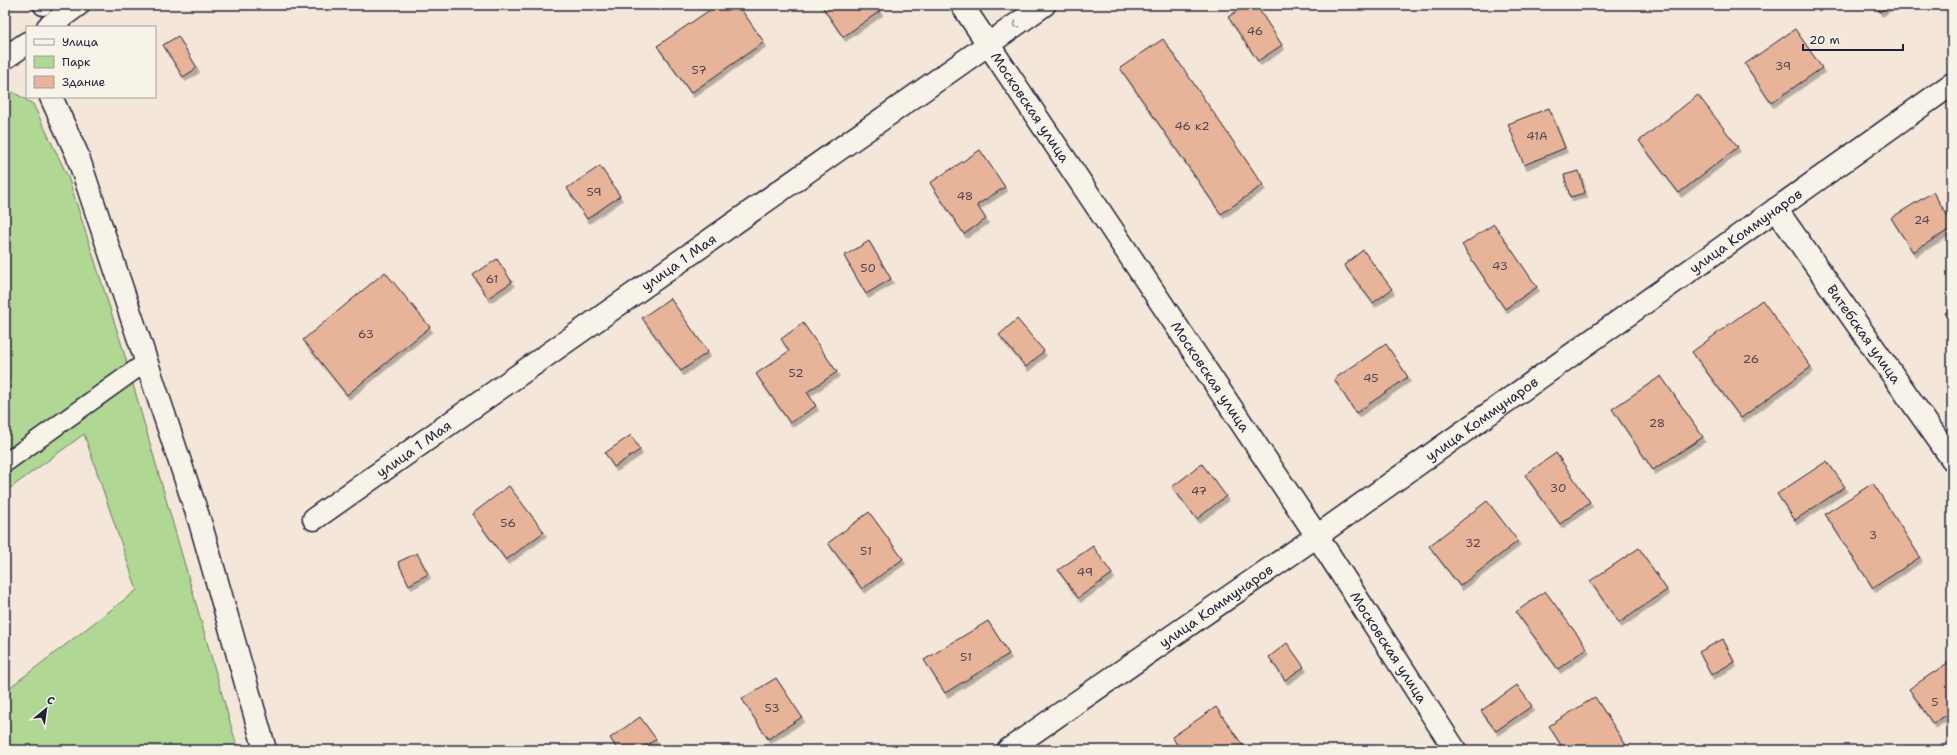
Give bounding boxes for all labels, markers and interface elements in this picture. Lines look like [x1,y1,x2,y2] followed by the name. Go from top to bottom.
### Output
[1014,20,1021,27] one-way arrow
[1247,23,1263,39] house number: 46
[26,26,156,98] legend
[1803,26,1903,52] scale bar
[1809,32,1840,48] text: 20 m
[62,34,99,50] text: Улица
[987,48,1074,166] street label: Московская улица
[62,54,91,70] text: Парк
[1775,58,1791,74] house number: 39
[691,62,707,78] house number: 57
[62,74,106,90] text: Здание
[1174,118,1210,134] house number: 46 к2
[1526,128,1548,144] house number: 41А
[586,184,602,200] house number: 59
[1686,185,1806,277] street label: улица Коммунаров
[957,188,973,204] house number: 48
[1914,212,1930,228] house number: 24
[638,230,720,295] street label: улица 1 Мая
[1492,258,1508,274] house number: 43
[860,260,876,276] house number: 50
[486,271,498,287] house number: 61
[1823,281,1905,387] street label: Витебская улица
[1167,318,1254,436] street label: Московская улица
[358,326,374,342] house number: 63
[1743,351,1759,367] house number: 26
[788,365,804,381] house number: 52
[1363,370,1379,386] house number: 45
[1422,372,1542,465] street label: улица Коммунаров
[1649,415,1665,431] house number: 28
[373,416,455,481] street label: улица 1 Мая
[1550,480,1566,496] house number: 30
[1191,483,1207,499] house number: 47
[500,515,516,531] house number: 56
[1869,527,1877,543] house number: 3
[1465,535,1481,551] house number: 32
[860,543,872,559] house number: 51
[1156,560,1276,652] street label: улица Коммунаров
[1077,564,1093,580] house number: 49
[1346,588,1431,707] street label: Московская улица
[960,649,972,665] house number: 51
[26,689,66,729] north arrow
[44,692,57,709] text: С
[1931,694,1939,710] house number: 5
[764,700,780,716] house number: 53

